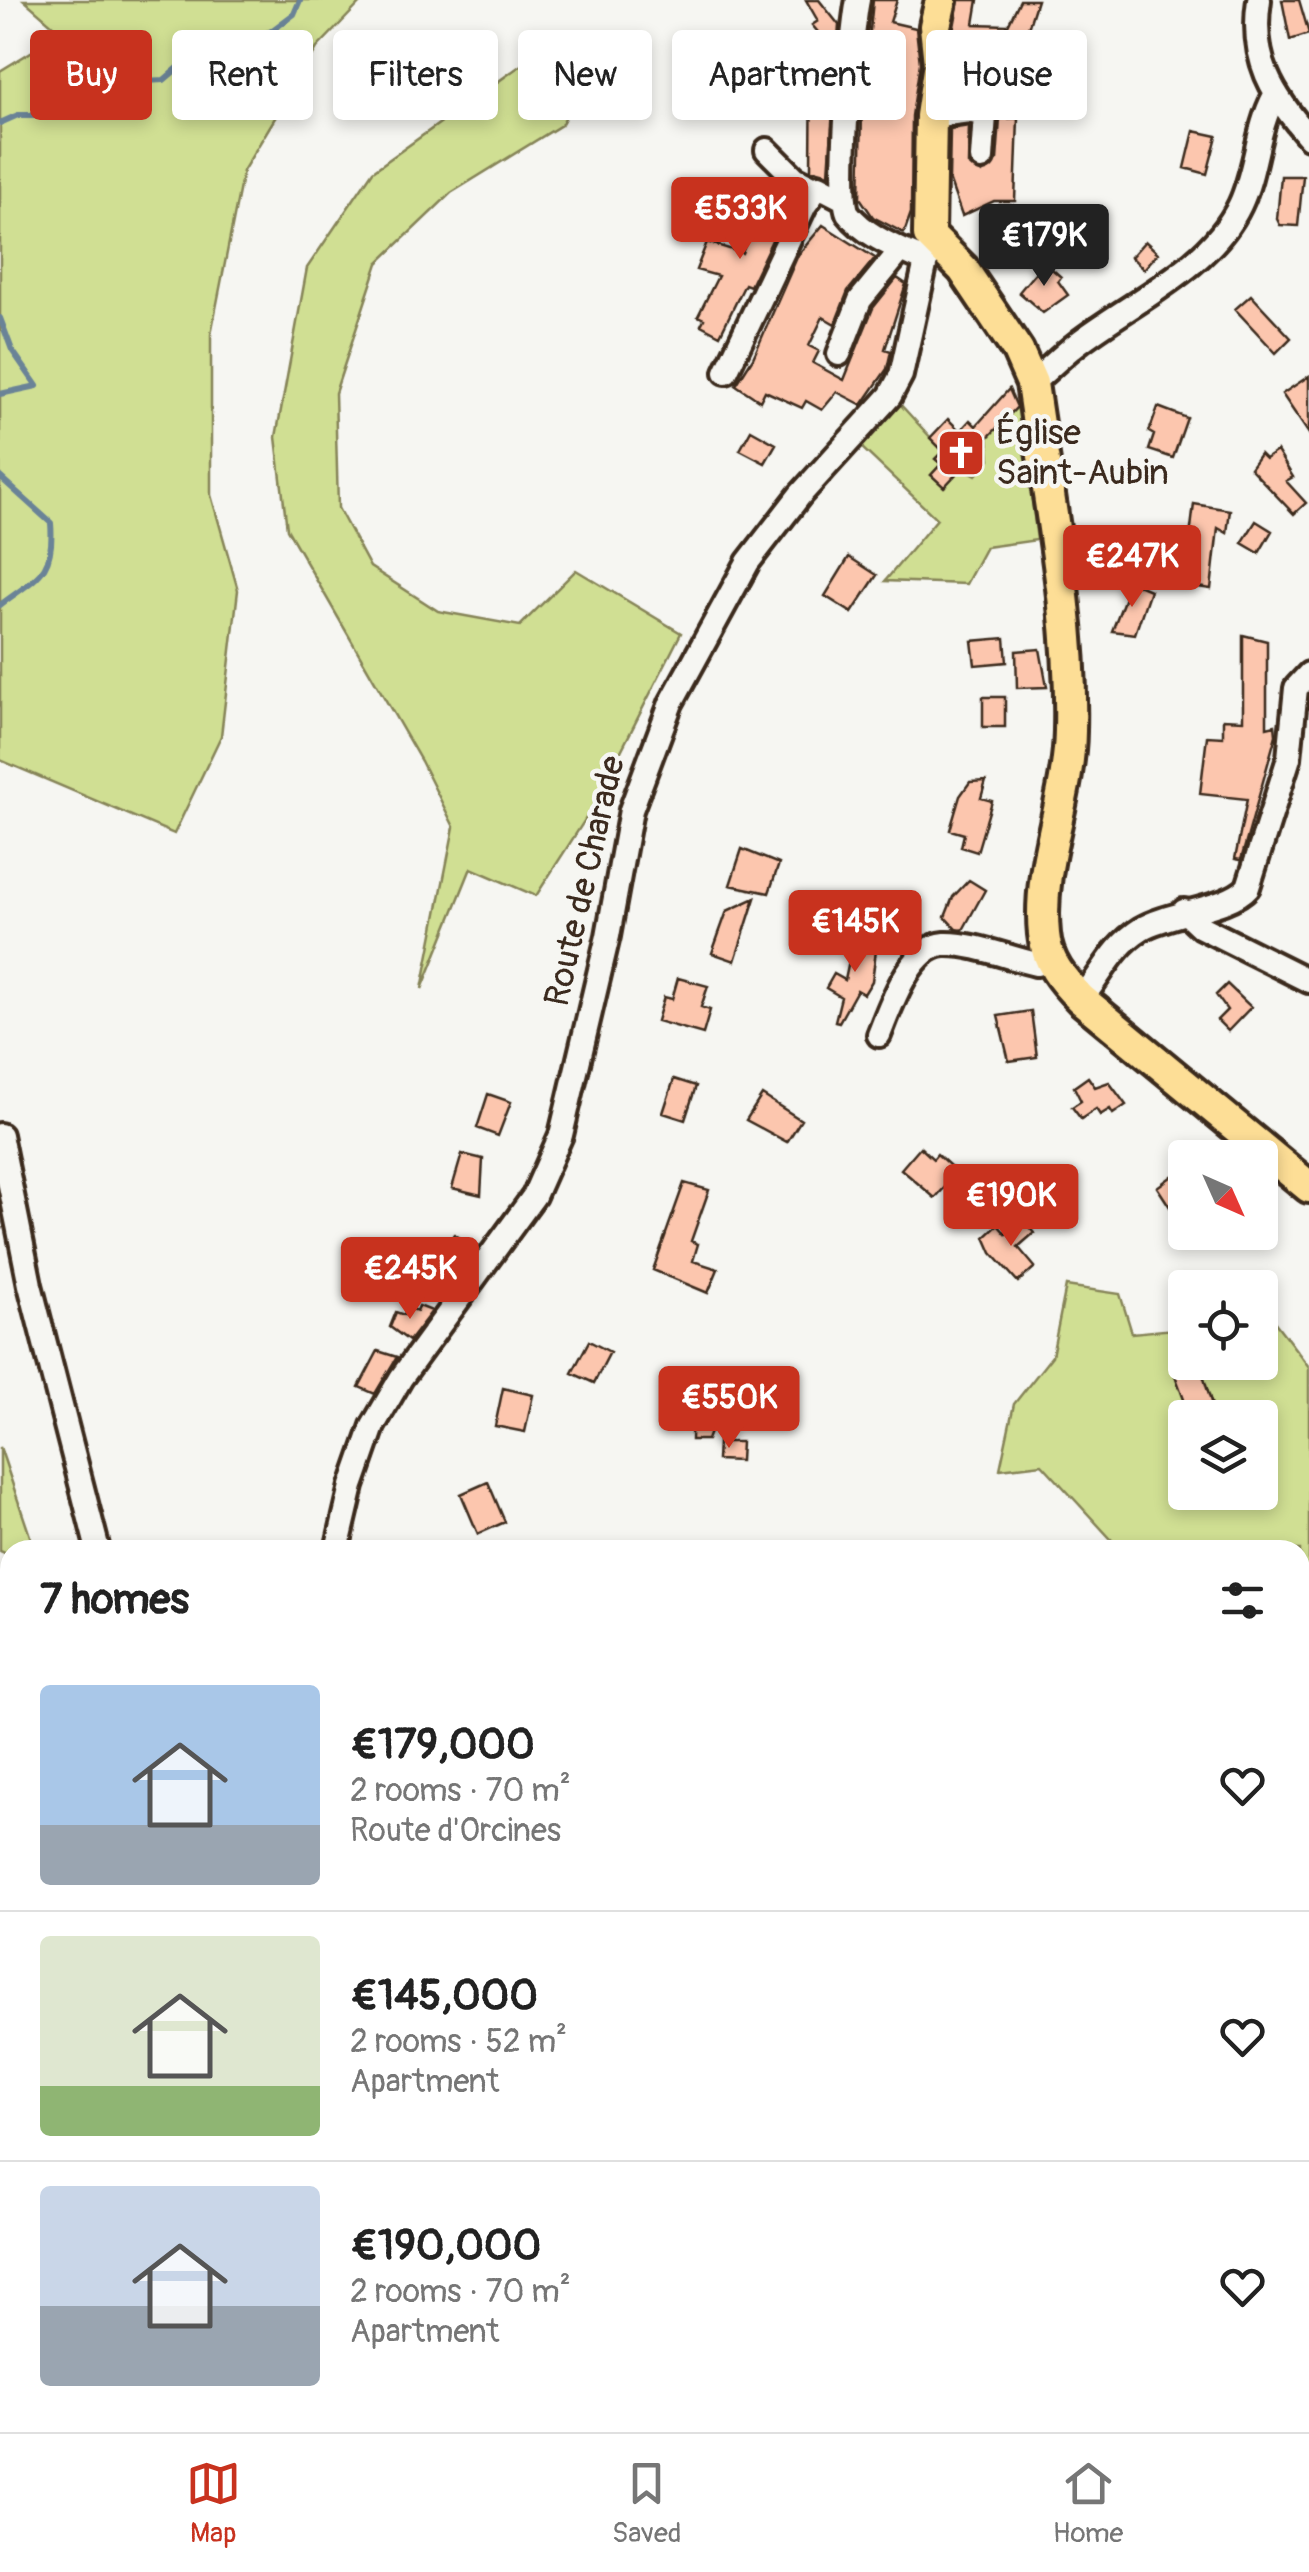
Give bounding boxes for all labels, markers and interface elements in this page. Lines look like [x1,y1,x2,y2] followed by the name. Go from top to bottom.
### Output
[30,30,152,120] chip: Buy
[172,30,313,120] chip: Rent
[333,30,498,120] chip: Filters
[518,30,652,120] chip: New
[672,30,906,120] chip: Apartment
[926,30,1087,120] chip: House
[670,177,810,262] pin: €533K
[693,189,787,229] text: €533K
[974,204,1114,289] pin: €179K
[1001,216,1087,256] text: €179K
[996,411,1169,495] place label: Église Saint-Aubin
[935,427,987,479] church icon: Église Saint-Aubin
[1062,525,1202,610] pin: €247K
[1085,537,1179,577] text: €247K
[535,751,635,1011] street label: Route de Charade
[785,890,925,975] pin: €145K
[811,902,899,942] text: €145K
[1168,1140,1278,1250] north arrow
[1168,1140,1278,1510] map controls
[941,1164,1081,1249] pin: €190K
[965,1176,1057,1216] text: €190K
[340,1237,480,1322] pin: €245K
[363,1249,457,1289] text: €245K
[1168,1270,1278,1380] button: locate
[659,1366,799,1451] pin: €550K
[681,1378,777,1418] text: €550K
[1168,1400,1278,1510] button: layers
[1215,1573,1270,1628] icon: filters
[40,1574,189,1626] text: 7 homes
[350,1719,535,1771] text: €179,000
[120,1725,240,1845] icon: home
[1215,1758,1270,1813] icon: heart
[350,1771,571,1811] text: 2 rooms · 70 m²
[350,1811,561,1851] text: Route d'Orcines
[350,1970,538,2022] text: €145,000
[120,1976,240,2096] icon: home
[1215,2009,1270,2064] icon: heart
[350,2022,567,2062] text: 2 rooms · 52 m²
[350,2062,499,2102] text: Apartment
[350,2220,541,2272] text: €190,000
[120,2226,240,2346] icon: home
[1215,2259,1270,2314] icon: heart
[350,2272,571,2312] text: 2 rooms · 70 m²
[350,2312,499,2352] text: Apartment
[186,2456,241,2551] tab: Map
[612,2456,681,2551] tab: Saved
[1053,2456,1123,2551] tab: Home

